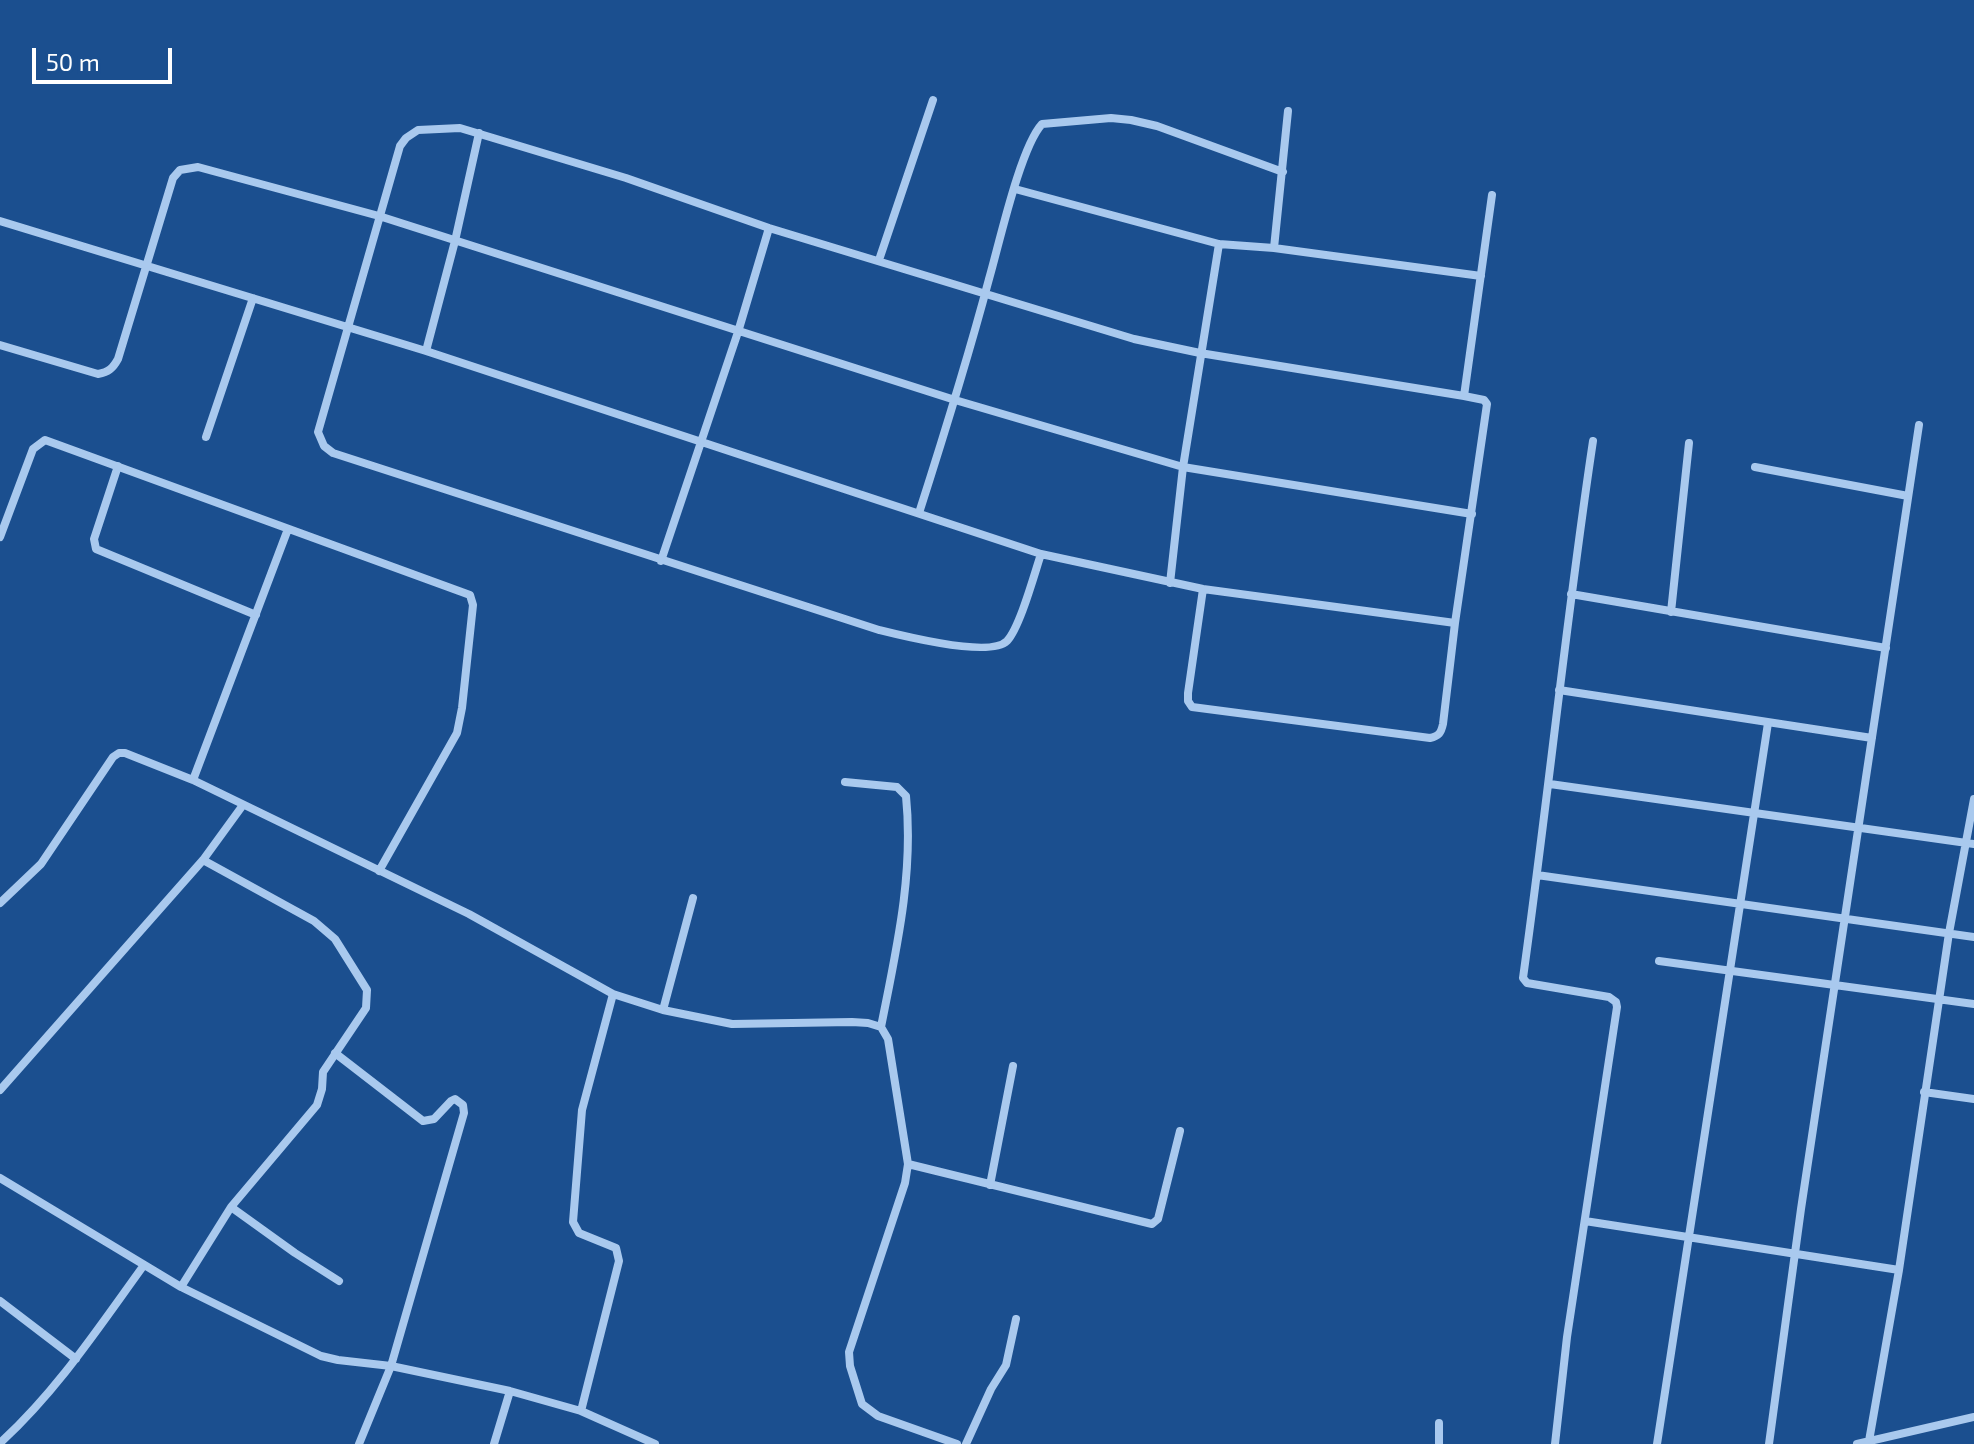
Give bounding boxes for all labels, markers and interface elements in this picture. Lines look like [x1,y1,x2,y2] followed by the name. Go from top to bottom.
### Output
[36,32,176,82] scale bar
[46,47,100,76] text: 50 m

